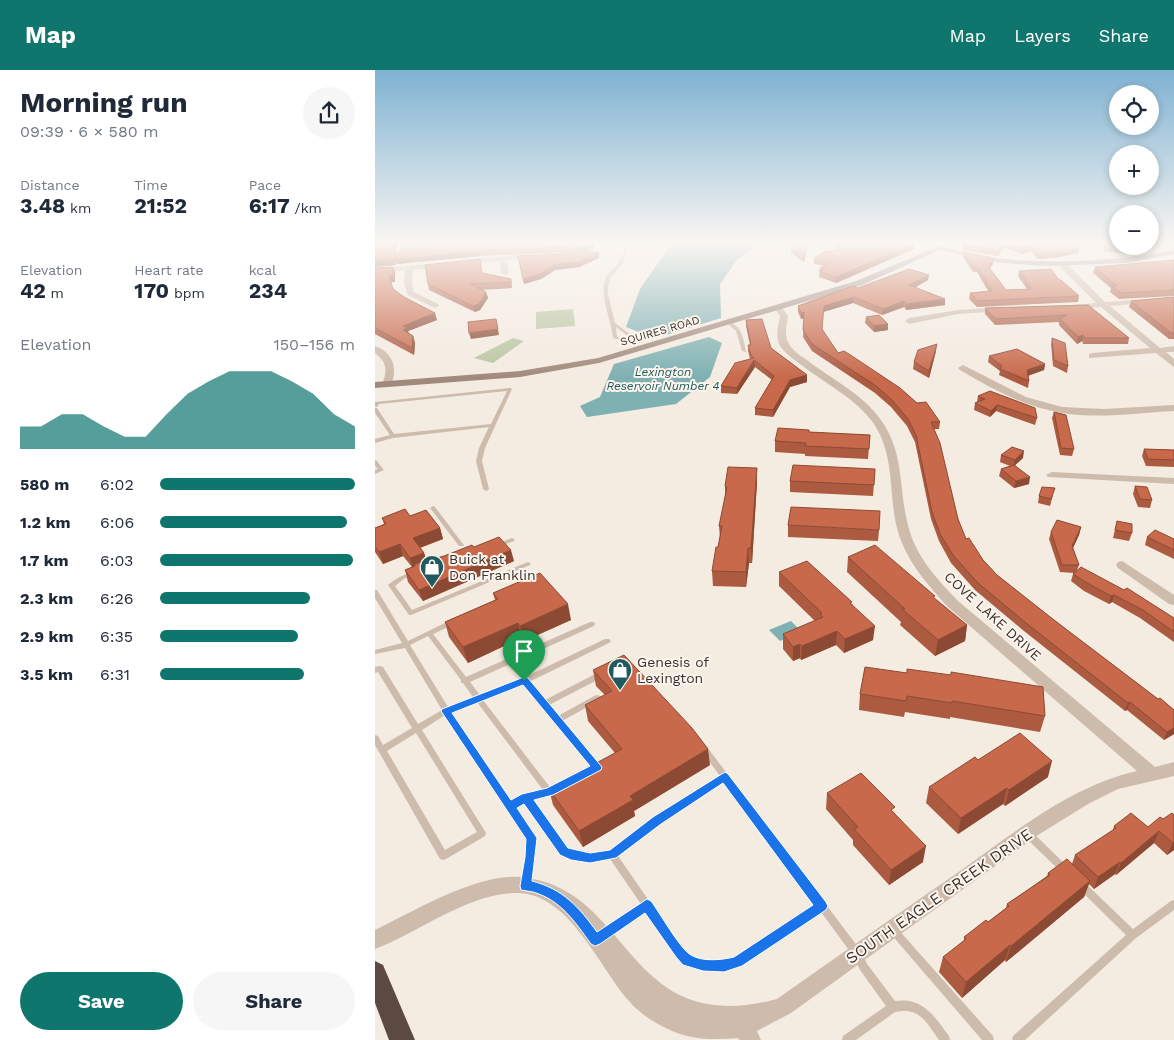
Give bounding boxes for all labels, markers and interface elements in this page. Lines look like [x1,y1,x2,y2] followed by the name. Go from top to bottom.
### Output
[25,21,76,49] text: Map
[949,25,986,46] text: Map
[1014,25,1071,46] text: Layers
[1099,25,1149,46] text: Share
[1109,85,1159,255] map controls
[1109,85,1159,135] button: locate
[20,86,188,119] text: Morning run
[303,87,355,139] button: share
[20,122,158,141] text: 09:39 · 6 × 580 m
[1109,145,1159,195] button: +
[20,177,80,193] text: Distance
[134,177,168,193] text: Time
[249,177,281,193] text: Pace
[20,193,65,218] text: 3.48
[134,193,187,218] text: 21:52
[249,193,290,218] text: 6:17
[65,200,91,216] text: km
[290,200,322,216] text: /km
[1109,205,1159,255] button: −
[20,262,83,278] text: Elevation
[134,262,204,278] text: Heart rate
[249,262,276,278] text: kcal
[20,278,46,303] text: 42
[134,278,169,303] text: 170
[249,278,287,303] text: 234
[46,285,64,301] text: m
[169,285,205,301] text: bpm
[619,313,701,349] street label: SQUIRES ROAD
[20,335,91,354] text: Elevation
[274,335,355,354] text: 150–156 m
[606,365,720,393] water label: Lexington Reservoir Number 4
[20,475,69,494] text: 580 m
[100,475,134,494] text: 6:02
[20,513,71,532] text: 1.2 km
[100,513,134,532] text: 6:06
[20,551,69,570] text: 1.7 km
[100,551,133,570] text: 6:03
[449,551,536,583] place label: Buick at Don Franklin
[419,554,445,588] shop icon: Buick at Don Franklin
[941,568,1045,664] street label: COVE LAKE DRIVE
[20,589,73,608] text: 2.3 km
[100,589,134,608] text: 6:26
[20,627,74,646] text: 2.9 km
[100,627,133,646] text: 6:35
[503,630,545,681] pin
[510,637,538,665] icon: arrive
[637,654,709,686] place label: Genesis of Lexington
[607,657,633,691] shop icon: Genesis of Lexington
[20,665,73,684] text: 3.5 km
[100,665,130,684] text: 6:31
[842,824,1036,968] street label: SOUTH EAGLE CREEK DRIVE
[20,972,183,1030] button: Save
[193,972,355,1030] button: Share

